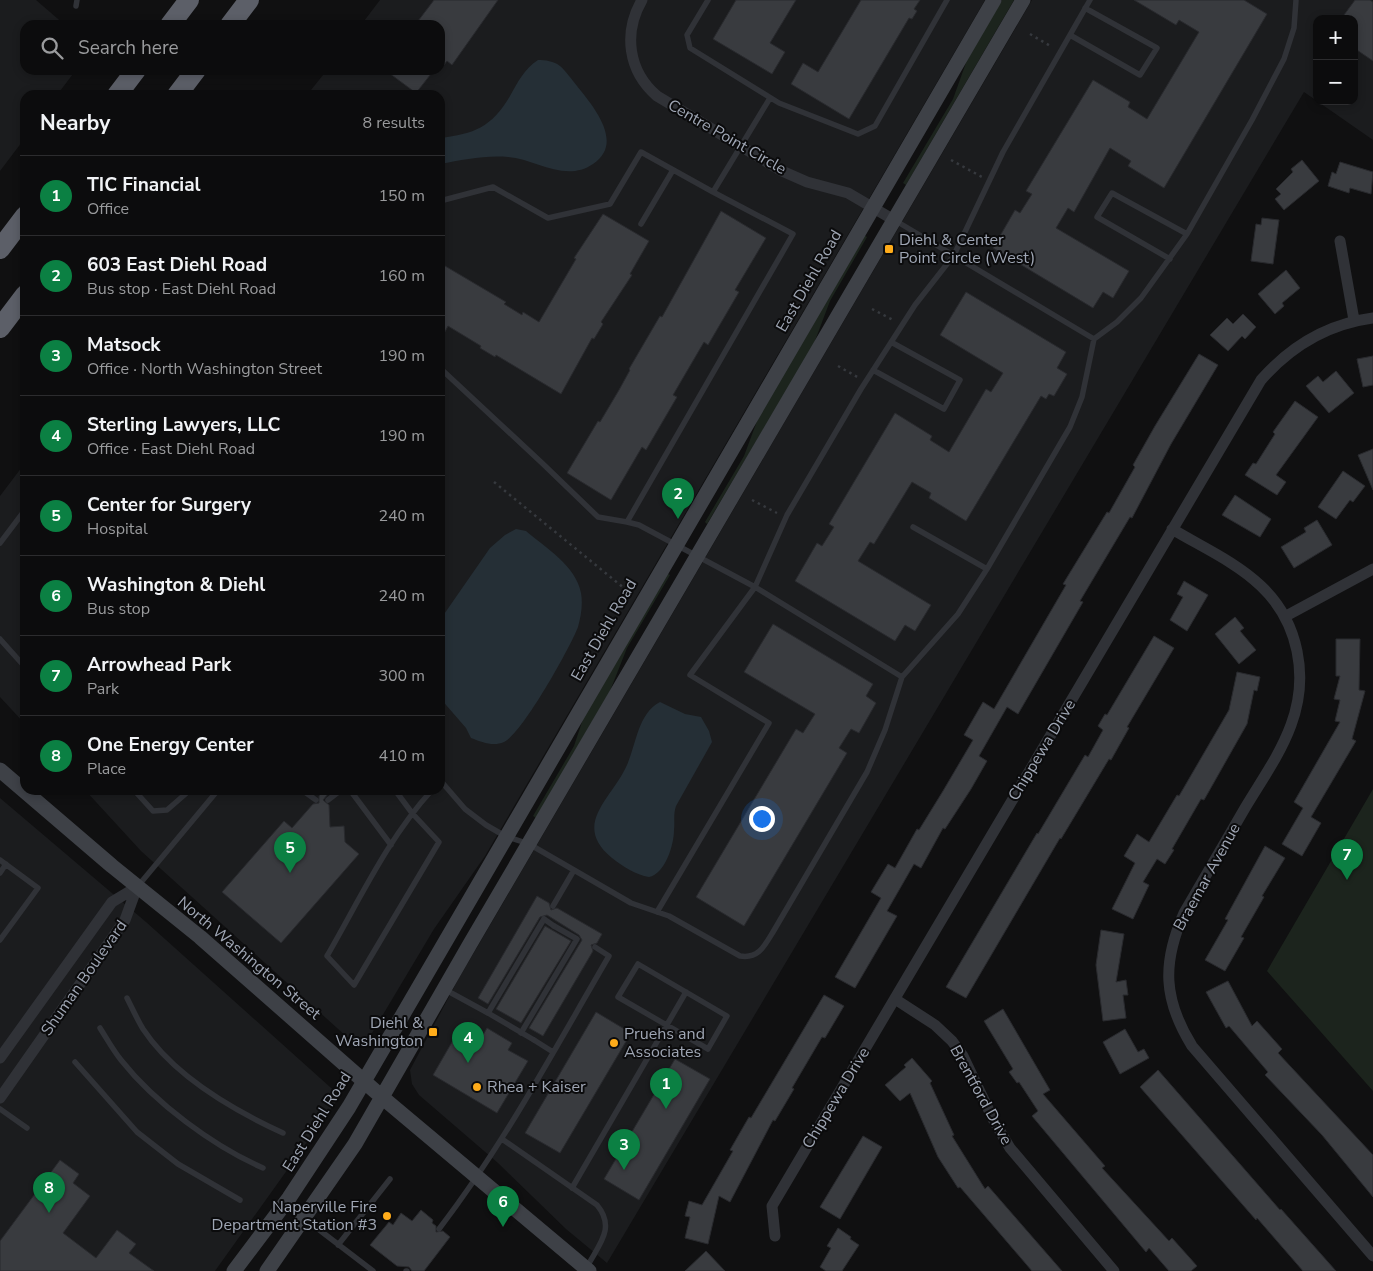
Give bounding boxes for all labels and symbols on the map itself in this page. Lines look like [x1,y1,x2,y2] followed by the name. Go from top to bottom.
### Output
[664,94,790,180] street label: Centre Point Circle
[771,226,847,336] street label: East Diehl Road
[899,229,1035,269] place label: Diehl & Center Point Circle (West)
[883,243,895,255] marker: Diehl & Center Point Circle (West)
[662,478,694,519] pin: 2
[566,575,642,685] street label: East Diehl Road
[1003,695,1081,805] street label: Chippewa Drive
[749,806,775,832] your location
[1168,819,1246,935] street label: Braemar Avenue
[274,832,306,873] pin: 5
[1331,839,1363,880] pin: 7
[173,891,326,1025] street label: North Washington Street
[36,916,132,1040] street label: Shuman Boulevard
[335,1012,423,1052] place label: Diehl & Washington
[452,1022,484,1063] pin: 4
[624,1023,705,1063] place label: Pruehs and Associates
[427,1026,439,1038] marker: Diehl & Washington
[608,1037,620,1049] marker: Pruehs and Associates
[945,1041,1017,1149] street label: Brentford Drive
[797,1043,875,1153] street label: Chippewa Drive
[277,1068,357,1176] street label: East Diehl Road
[650,1068,682,1109] pin: 1
[487,1076,586,1098] place label: Rhea + Kaiser
[471,1081,483,1093] marker: Rhea + Kaiser
[608,1129,640,1170] pin: 3
[33,1172,65,1213] pin: 8
[487,1186,519,1227] pin: 6
[212,1196,377,1236] place label: Naperville Fire Department Station #3
[381,1210,393,1222] marker: Naperville Fire Department Station #3

